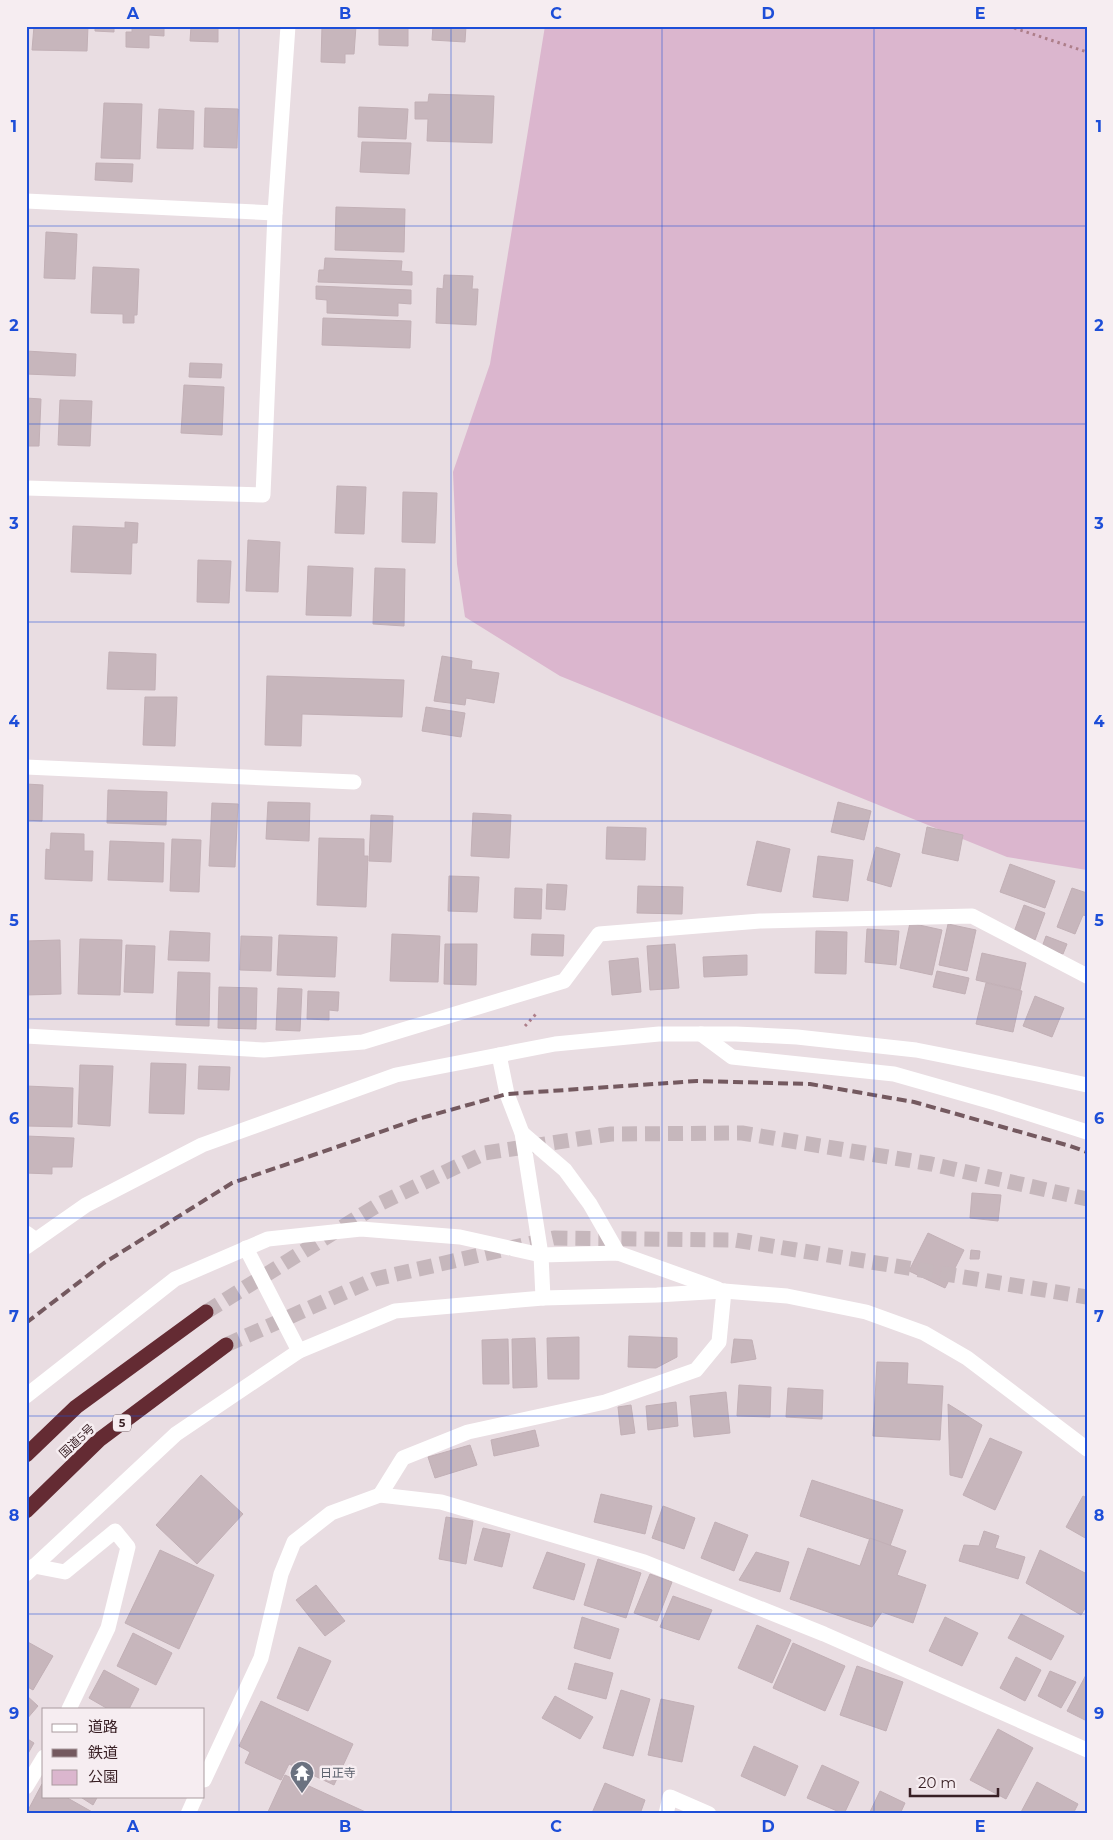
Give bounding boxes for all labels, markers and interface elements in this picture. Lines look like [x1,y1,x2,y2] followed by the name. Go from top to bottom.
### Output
[126,4,140,23] text: A
[339,4,351,23] text: B
[550,4,562,23] text: C
[761,4,775,23] text: D
[975,4,985,23] text: E
[11,117,17,136] text: 1
[1096,117,1102,136] text: 1
[9,316,19,335] text: 2
[1094,316,1104,335] text: 2
[8,514,19,533] text: 3
[1093,514,1104,533] text: 3
[8,712,20,731] text: 4
[1093,712,1105,731] text: 4
[9,911,19,930] text: 5
[1094,911,1104,930] text: 5
[9,1109,19,1128] text: 6
[1094,1109,1104,1128] text: 6
[9,1307,19,1326] text: 7
[1094,1307,1104,1326] text: 7
[113,1415,131,1432] road number: 5
[56,1421,97,1461] street label: 国道5号
[9,1506,19,1525] text: 8
[1094,1506,1104,1525] text: 8
[9,1704,19,1723] text: 9
[1094,1704,1104,1723] text: 9
[42,1708,205,1798] legend
[88,1717,118,1736] text: 道路
[88,1743,118,1762] text: 鉄道
[289,1760,315,1794] temple icon: 日正寺
[320,1765,356,1780] place label: 日正寺
[910,1765,998,1797] scale bar
[88,1767,118,1786] text: 公園
[918,1773,956,1792] text: 20 m
[126,1817,140,1836] text: A
[339,1817,351,1836] text: B
[550,1817,562,1836] text: C
[761,1817,775,1836] text: D
[975,1817,985,1836] text: E

